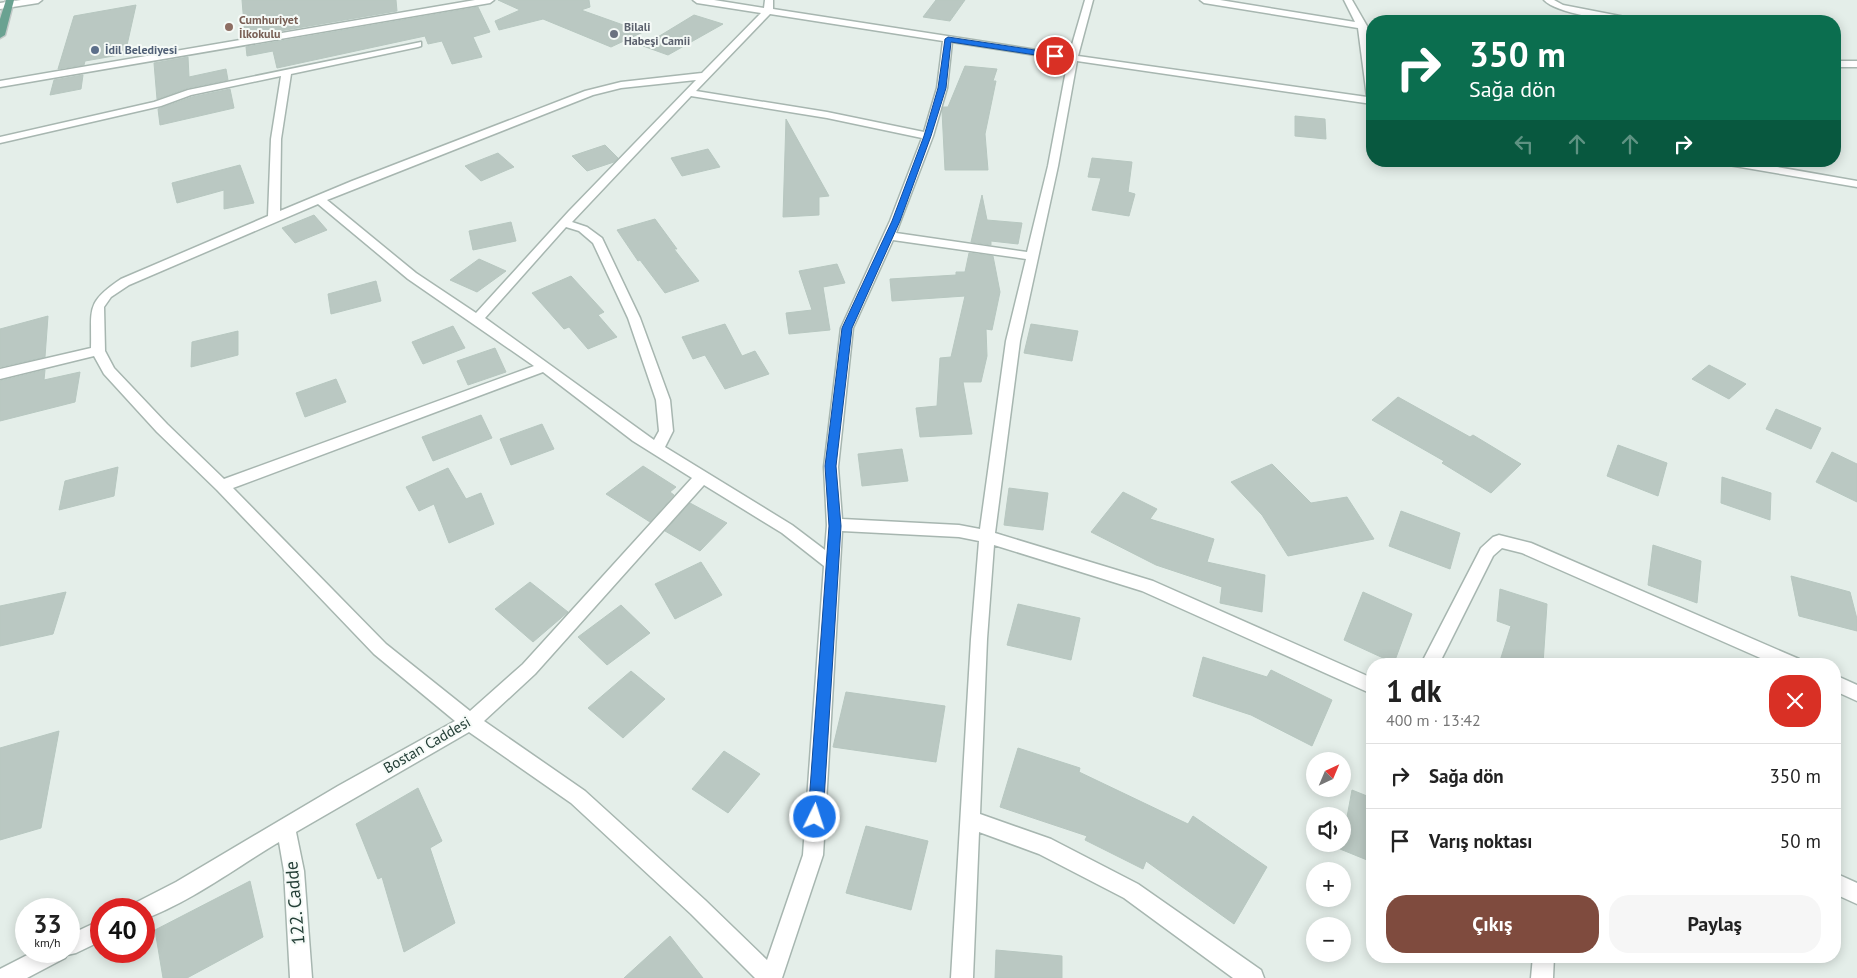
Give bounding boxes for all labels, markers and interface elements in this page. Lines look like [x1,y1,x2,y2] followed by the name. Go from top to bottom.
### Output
[239,12,299,41] place label: Cumhuriyet İlkokulu
[624,19,690,48] place label: Bilali Habeşi Camii
[223,21,235,33] marker: Cumhuriyet İlkokulu
[608,28,620,40] marker: Bilali Habeşi Camii
[1469,31,1566,77] text: 350 m
[1034,35,1076,77] pin
[1386,35,1451,100] icon: right
[105,42,177,57] place label: İdil Belediyesi
[1041,42,1069,70] icon: arrive
[89,44,101,56] marker: İdil Belediyesi
[1469,75,1556,103] text: Sağa dön
[1510,130,1538,158] icon: left
[1563,130,1591,158] icon: ahead
[1616,130,1644,158] icon: ahead
[1669,130,1697,158] icon: right
[1386,671,1442,710] text: 1 dk
[1769,675,1821,727] button: close
[1386,710,1481,730] text: 400 m · 13:42
[380,712,474,777] street label: Bostan Caddesi
[1306,752,1351,798] north arrow
[1306,752,1351,962] map controls
[1386,762,1414,790] icon: right
[1429,764,1504,788] text: Sağa dön
[1769,764,1821,788] text: 350 m
[788,790,840,842] position arrow
[1306,807,1351,852] button: sound
[1386,827,1414,855] icon: arrive
[1429,829,1532,853] text: Varış noktası
[1780,829,1821,853] text: 50 m
[279,860,310,946] street label: 122. Cadde
[1306,862,1351,907] button: +
[1386,895,1599,953] button: Çıkış
[1609,895,1821,953] button: Paylaş
[90,898,155,963] speed limit sign: 40
[33,908,62,940] text: 33
[1306,917,1351,962] button: −
[34,935,61,950] text: km/h

